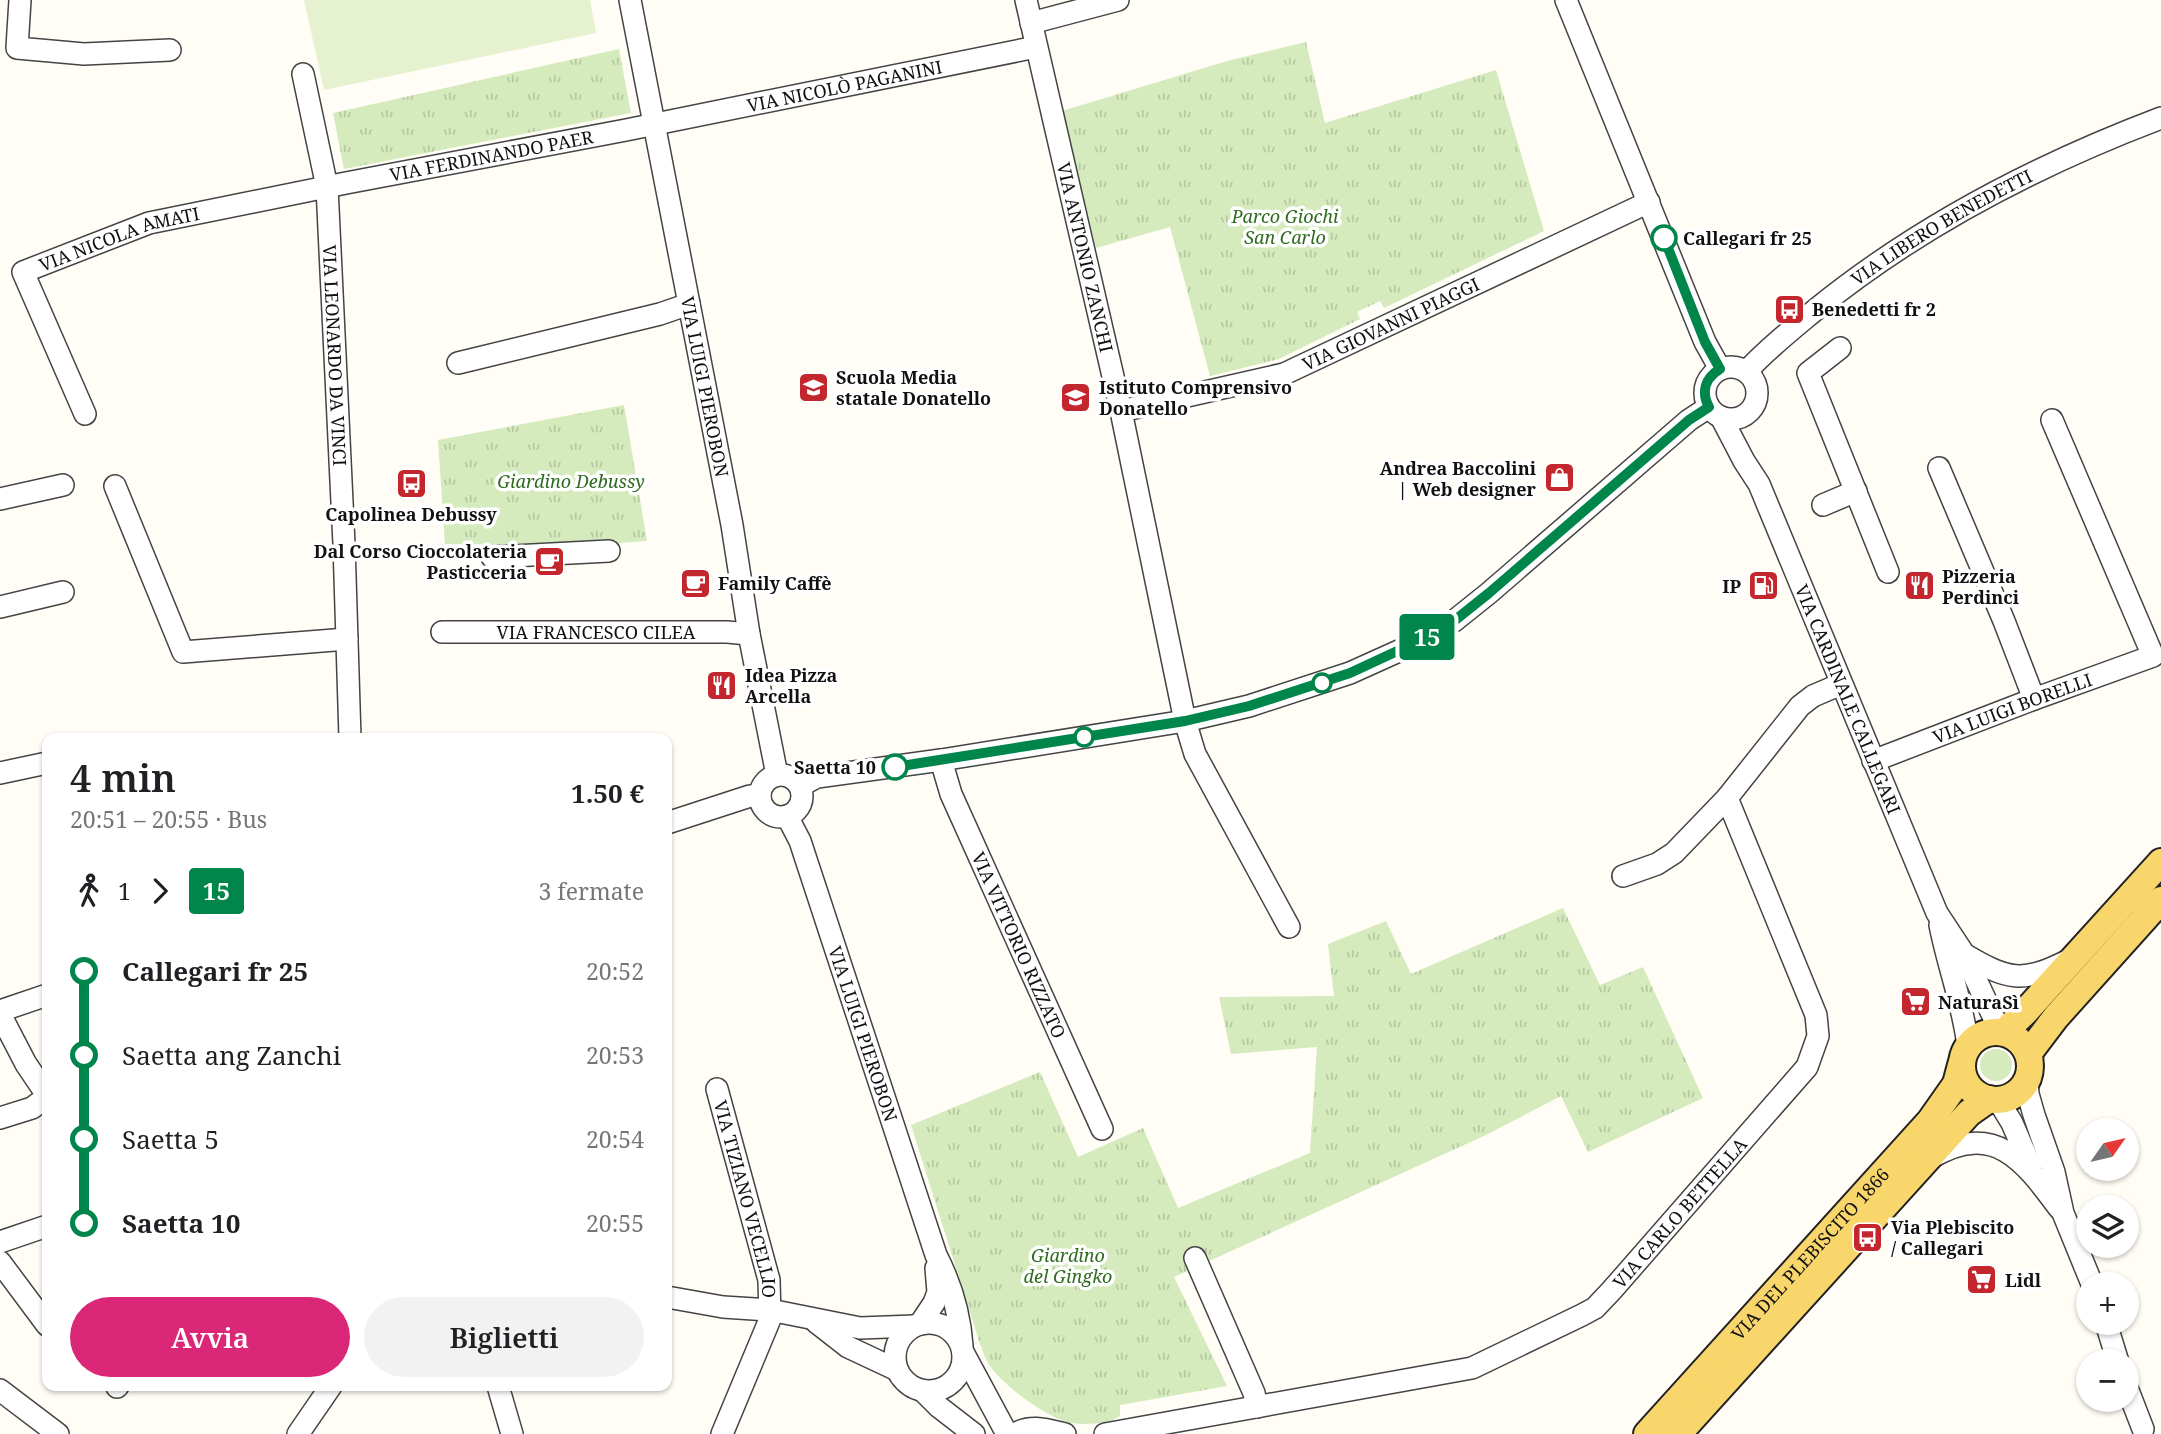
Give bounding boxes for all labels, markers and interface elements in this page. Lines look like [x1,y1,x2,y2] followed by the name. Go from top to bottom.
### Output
[745,54,944,117] street label: VIA NICOLÒ PAGANINI
[388,124,595,187] street label: VIA FERDINANDO PAER
[1052,160,1119,354] street label: VIA ANTONIO ZANCHI
[1846,163,2036,291] street label: VIA LIBERO BENEDETTI
[35,201,201,277] street label: VIA NICOLA AMATI
[1230,204,1339,249] park label: Parco Giochi San Carlo
[1651,225,1677,251] marker: Callegari fr 25
[1683,226,1812,250] place label: Callegari fr 25
[318,244,352,467] street label: VIA LEONARDO DA VINCI
[1298,272,1483,376] street label: VIA GIOVANNI PIAGGI
[1772,292,1806,326] bus stop icon: Benedetti fr 2
[676,294,734,479] street label: VIA LUIGI PIEROBON
[1812,297,1936,321] place label: Benedetti fr 2
[836,365,991,410] place label: Scuola Media statale Donatello
[796,370,830,404] school or university icon: Scuola Media statale Donatello
[1099,375,1292,420] place label: Istituto Comprensivo Donatello
[1059,380,1093,414] school or university icon: Istituto Comprensivo Donatello
[1380,456,1537,501] place label: Andrea Baccolini | Web designer
[1542,461,1576,495] shop icon: Andrea Baccolini | Web designer
[394,467,428,501] bus stop icon: Capolinea Debussy
[497,469,645,493] park label: Giardino Debussy
[325,502,497,526] place label: Capolinea Debussy
[314,539,527,584] place label: Dal Corso Cioccolateria Pasticceria
[533,544,567,578] cafe icon: Dal Corso Cioccolateria Pasticceria
[1942,564,2020,609] place label: Pizzeria Perdinci
[678,566,712,600] cafe icon: Family Caffè
[1747,569,1781,603] fuel station icon: IP
[1902,569,1936,603] restaurant icon: Pizzeria Perdinci
[718,571,832,595] place label: Family Caffè
[1722,574,1742,598] place label: IP
[1790,581,1907,818] street label: VIA CARDINALE CALLEGARI
[1396,614,1458,660] line badge: 15
[496,620,696,644] street label: VIA FRANCESCO CILEA
[1413,620,1441,653] text: 15
[745,663,838,708] place label: Idea Pizza Arcella
[1929,667,2095,749] street label: VIA LUIGI BORELLI
[705,668,739,702] restaurant icon: Idea Pizza Arcella
[1312,673,1332,693] unlabelled marker
[1074,727,1094,747] unlabelled marker
[70,751,176,803] text: 4 min
[882,754,908,780] marker: Saetta 10
[794,755,876,779] place label: Saetta 10
[571,775,644,811] text: 1.50 €
[70,803,267,835] text: 20:51 – 20:55 · Bus
[967,848,1071,1042] street label: VIA VITTORIO RIZZATO
[70,872,108,910] icon: walk
[141,872,179,910] icon: forward
[203,874,230,907] text: 15
[118,875,131,907] text: 1
[538,875,644,907] text: 3 fermate
[823,943,903,1125] street label: VIA LUIGI PIEROBON
[122,953,308,989] text: Callegari fr 25
[586,955,644,987] text: 20:52
[1898,985,1932,1019] supermarket icon: NaturaSì
[1938,990,2020,1014] place label: NaturaSì
[122,1037,341,1073] text: Saetta ang Zanchi
[586,1039,644,1071] text: 20:53
[709,1098,781,1298] street label: VIA TIZIANO VECELLIO
[2076,1118,2138,1181] north arrow
[2076,1118,2139,1412] map controls
[122,1121,219,1157] text: Saetta 5
[586,1123,644,1155] text: 20:54
[1607,1132,1752,1293] street label: VIA CARLO BETTELLA
[1726,1162,1894,1345] street label: VIA DEL PLEBISCITO 1866
[2076,1195,2139,1258] button: layers
[122,1205,240,1241] text: Saetta 10
[586,1207,644,1239] text: 20:55
[1891,1215,2014,1260] place label: Via Plebiscito / Callegari
[1851,1220,1885,1254] bus stop icon: Via Plebiscito / Callegari
[1024,1243,1112,1288] park label: Giardino del Gingko
[1965,1263,1999,1297] supermarket icon: Lidl
[2005,1268,2042,1292] place label: Lidl
[2076,1272,2139,1335] button: +
[70,1297,350,1377] button: Avvia
[364,1297,644,1377] button: Biglietti
[2076,1349,2139,1412] button: −

